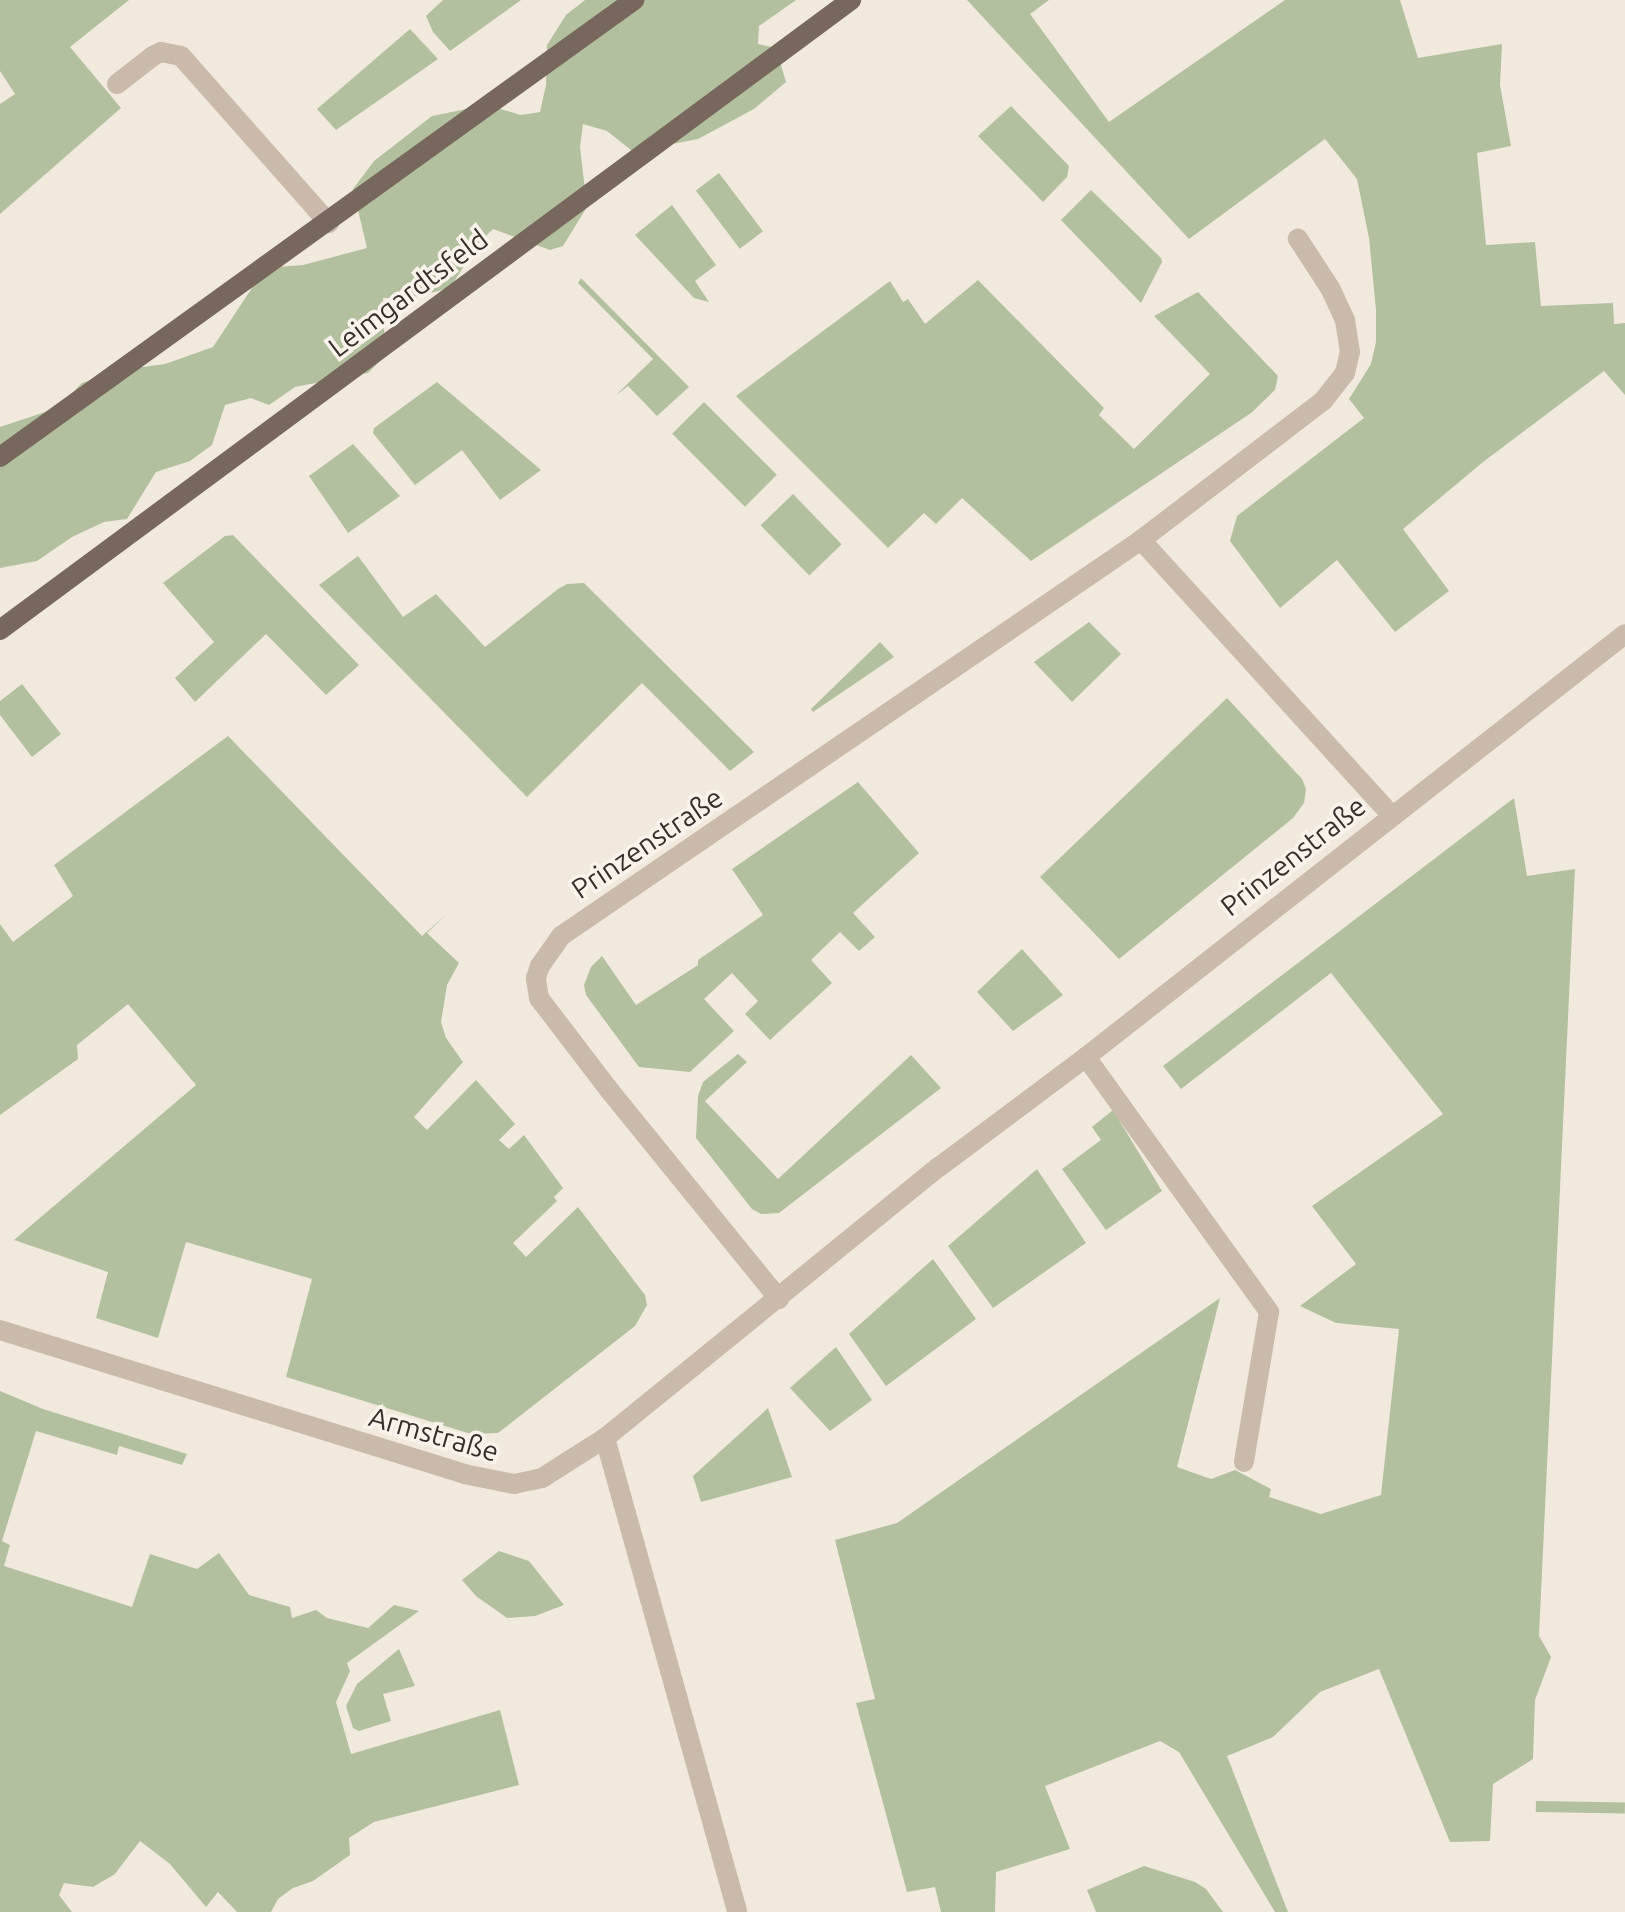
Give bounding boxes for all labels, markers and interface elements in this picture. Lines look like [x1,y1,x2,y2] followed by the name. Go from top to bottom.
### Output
[322,222,494,364] street label: Leimgardtsfeld
[565,780,729,906] street label: Prinzenstraße
[1214,789,1372,923] street label: Prinzenstraße
[365,1399,503,1469] street label: Armstraße

